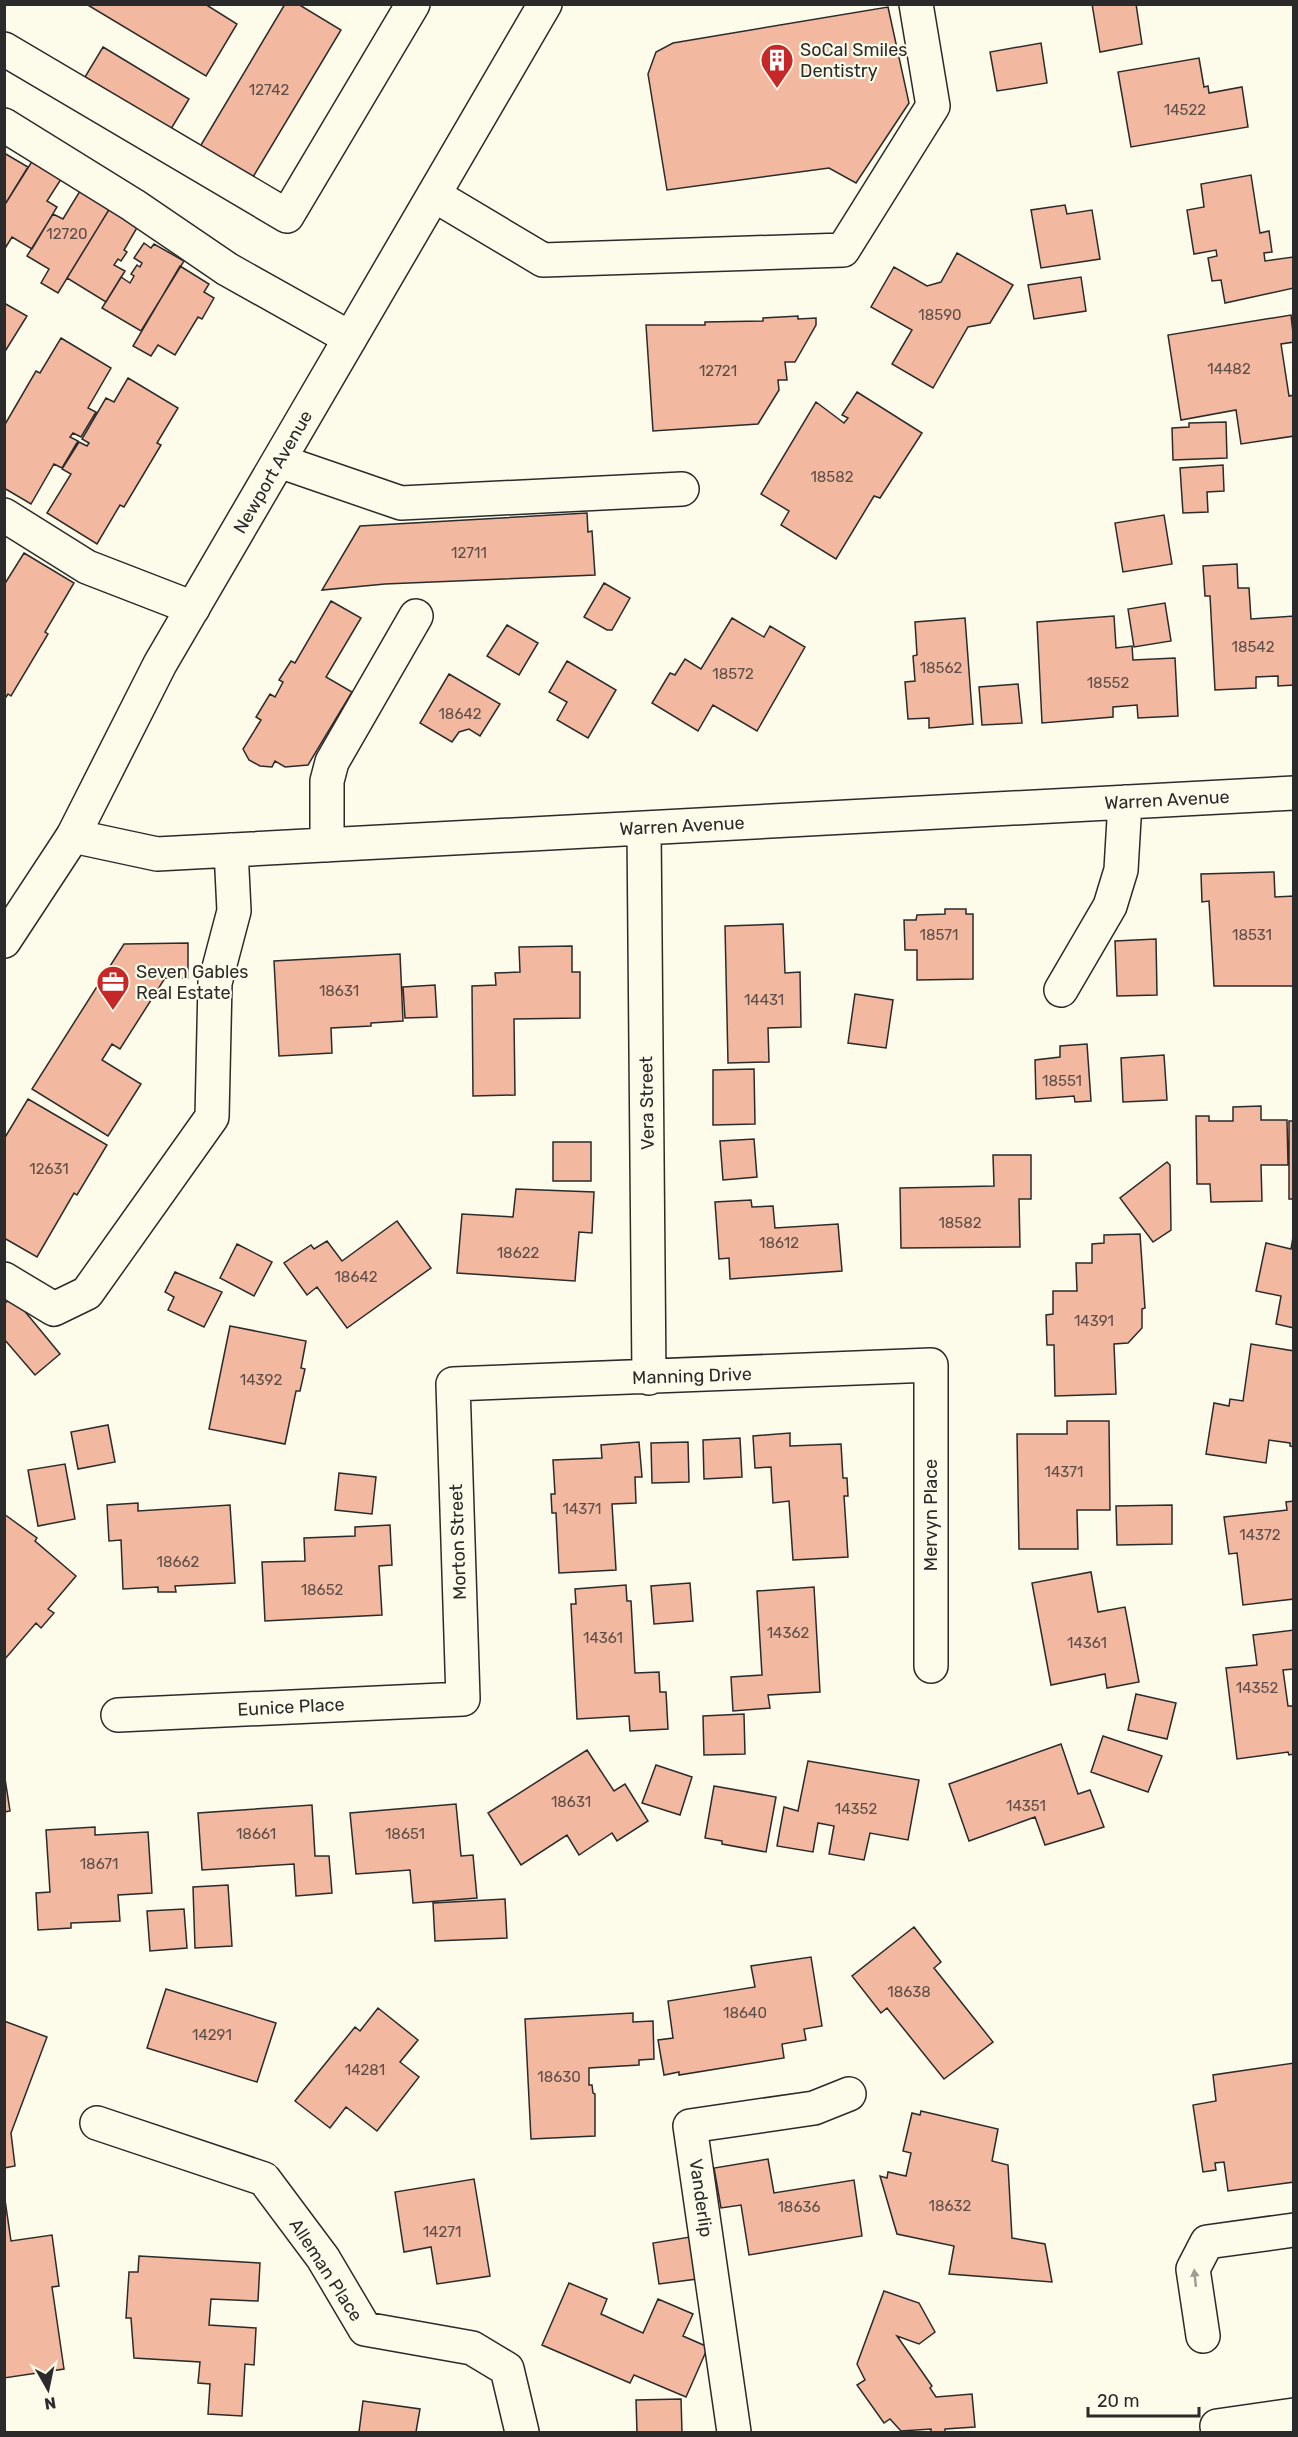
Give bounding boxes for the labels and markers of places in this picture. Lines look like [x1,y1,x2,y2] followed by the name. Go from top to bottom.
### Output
[800,39,907,82] place label: SoCal Smiles Dentistry
[759,42,795,89] building icon: SoCal Smiles Dentistry
[136,961,249,1004] place label: Seven Gables Real Estate
[95,964,131,1011] office icon: Seven Gables Real Estate

